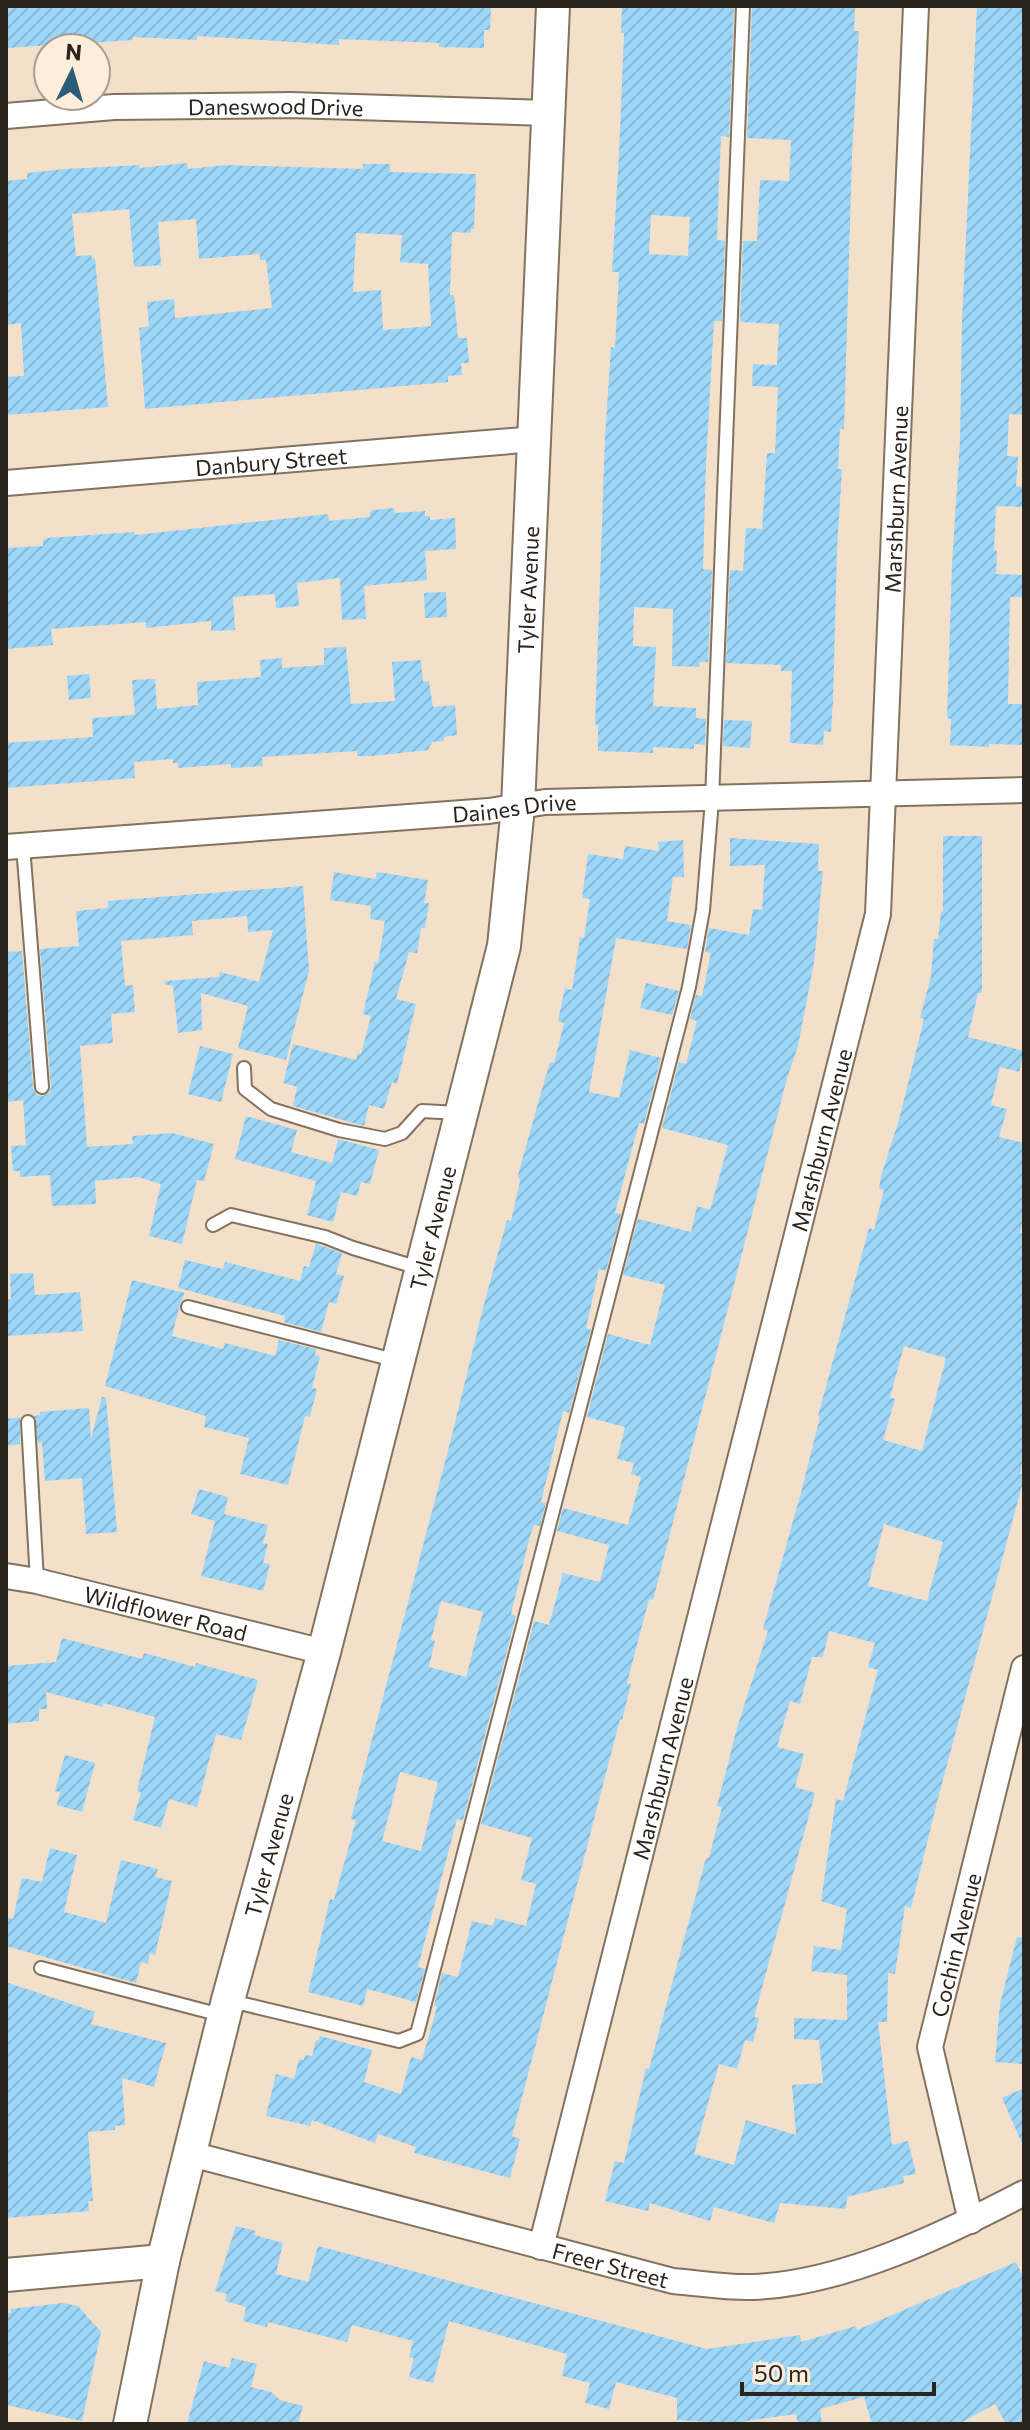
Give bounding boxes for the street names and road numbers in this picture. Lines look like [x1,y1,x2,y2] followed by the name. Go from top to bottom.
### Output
[188,91,364,121] street label: Daneswood Drive
[878,405,913,594] street label: Marshburn Avenue
[194,441,348,481] street label: Danbury Street
[511,525,544,654] street label: Tyler Avenue
[451,788,577,827] street label: Daines Drive
[785,1046,857,1234] street label: Marshburn Avenue
[403,1163,461,1293] street label: Tyler Avenue
[82,1580,250,1646] street label: Wildflower Road
[626,1674,698,1862] street label: Marshburn Avenue
[238,1790,298,1920] street label: Tyler Avenue
[924,1870,986,2020] street label: Cochin Avenue
[550,2236,672,2293] street label: Freer Street

